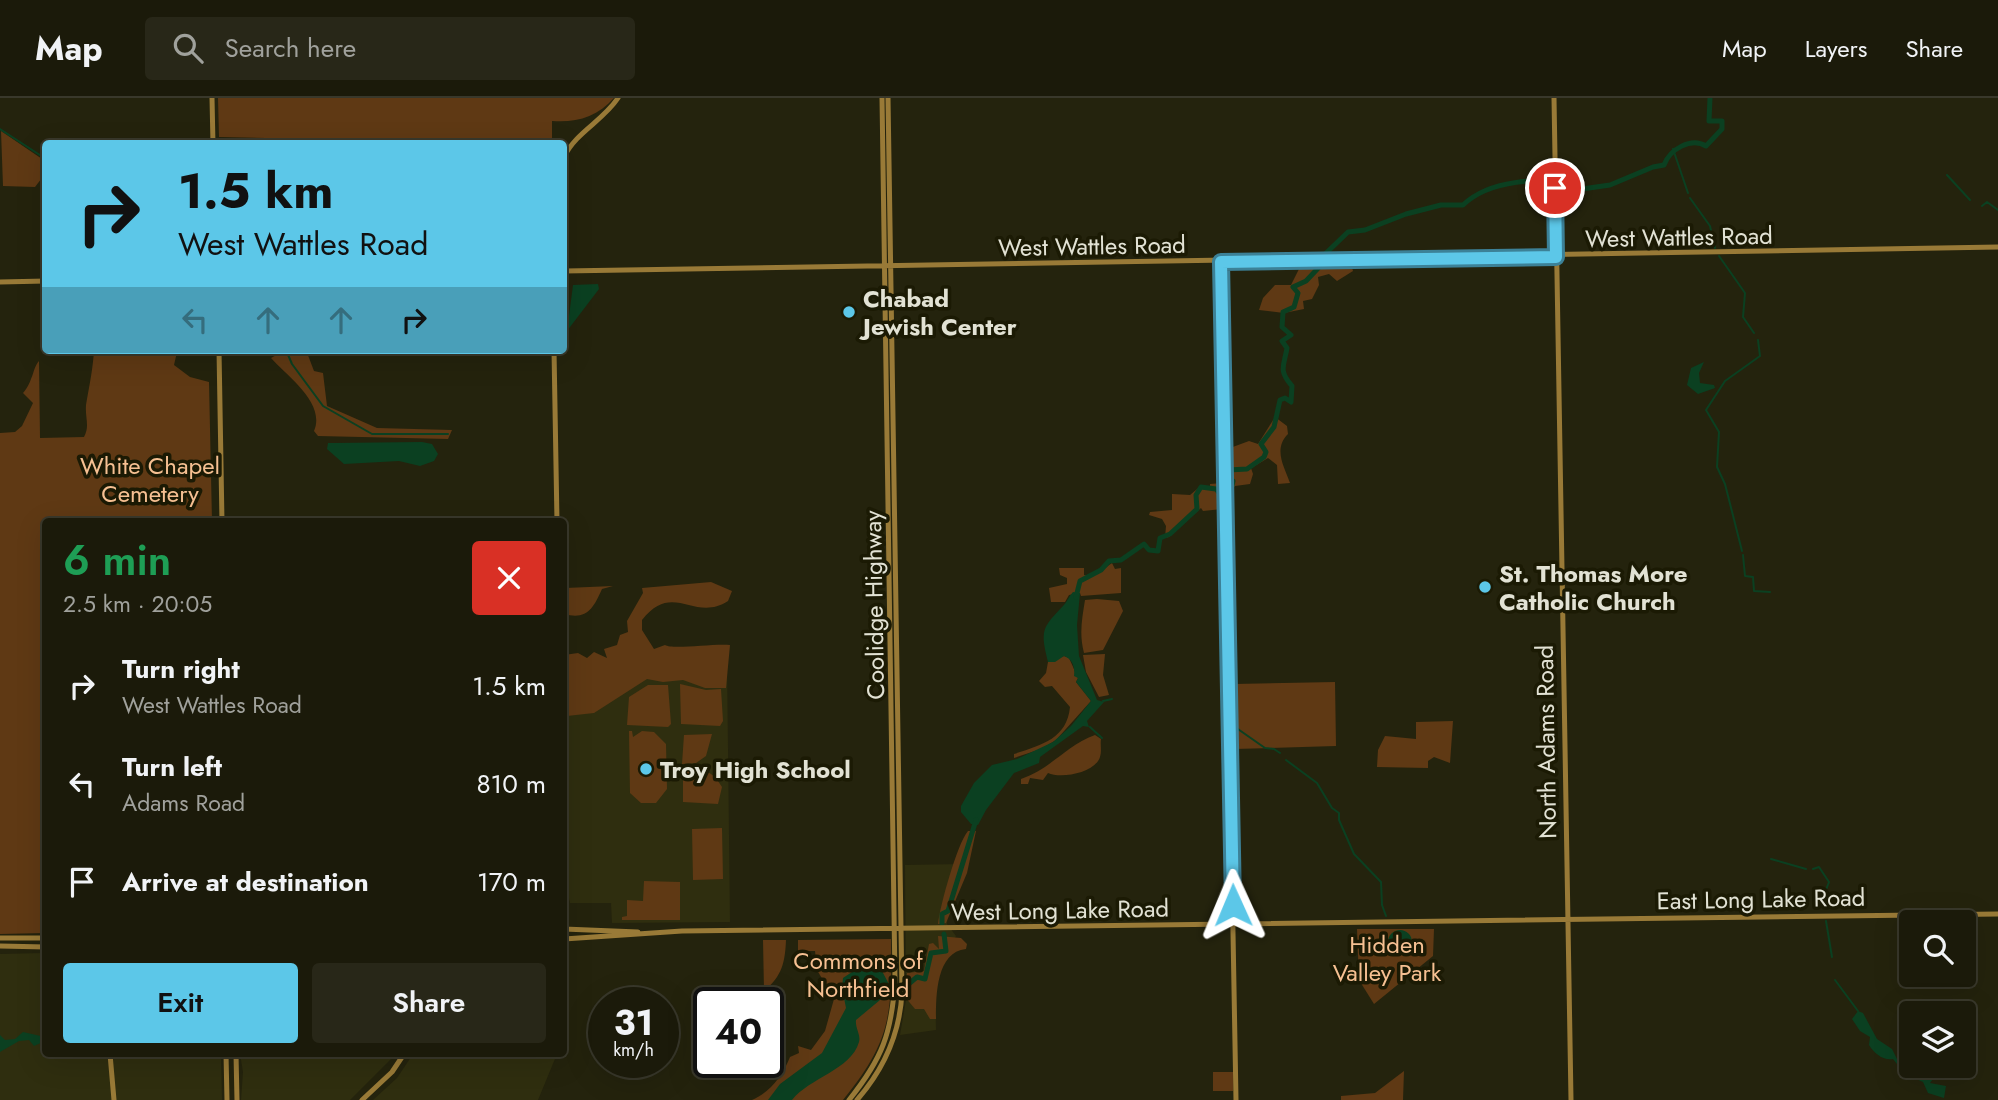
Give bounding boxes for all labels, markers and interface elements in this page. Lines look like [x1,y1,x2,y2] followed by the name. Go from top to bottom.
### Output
[145,17,635,80] search box
[35,25,103,72] text: Map
[169,29,207,67] icon: search
[225,29,356,67] text: Search here
[1722,31,1767,66] text: Map
[1805,31,1867,66] text: Layers
[1905,31,1963,66] text: Share
[178,156,333,226] text: 1.5 km
[1525,158,1585,218] pin
[63,168,154,259] icon: right
[1536,169,1574,207] icon: arrive
[1585,218,1773,256] street label: West Wattles Road
[178,221,428,267] text: West Wattles Road
[998,227,1186,265] street label: West Wattles Road
[859,281,1017,344] place label: Chabad Jewish Center
[176,301,214,339] icon: left
[249,301,287,339] icon: ahead
[322,301,360,339] icon: ahead
[395,301,433,339] icon: right
[841,304,857,320] marker: Chabad Jewish Center
[80,448,220,511] park label: White Chapel Cemetery
[855,510,893,700] street label: Coolidge Highway
[63,530,171,591] text: 6 min
[472,541,546,615] button: close
[1499,556,1687,619] place label: St. Thomas More Catholic Church
[1477,579,1493,595] marker: St. Thomas More Catholic Church
[63,587,212,621] text: 2.5 km · 20:05
[1527,645,1565,839] street label: North Adams Road
[122,650,240,688] text: Turn right
[63,667,101,705] icon: right
[472,667,546,705] text: 1.5 km
[122,688,302,722] text: West Wattles Road
[122,748,222,786] text: Turn left
[660,752,851,787] place label: Troy High School
[638,761,654,777] marker: Troy High School
[63,765,101,803] icon: left
[476,765,546,803] text: 810 m
[122,786,245,820] text: Adams Road
[63,863,101,901] icon: arrive
[122,863,369,901] text: Arrive at destination
[477,863,546,901] text: 170 m
[1196,868,1270,942] position arrow
[1656,880,1866,918] street label: East Long Lake Road
[951,891,1169,929] street label: West Long Lake Road
[1899,910,1976,1078] map controls
[1899,910,1976,987] button: search
[1333,927,1442,990] park label: Hidden Valley Park
[793,943,924,1006] park label: Commons of Northfield
[63,963,298,1043] button: Exit
[312,963,546,1043] button: Share
[693,987,784,1078] speed limit sign: 40
[614,998,653,1048] text: 31
[1899,1001,1976,1078] button: layers
[613,1037,654,1063] text: km/h

